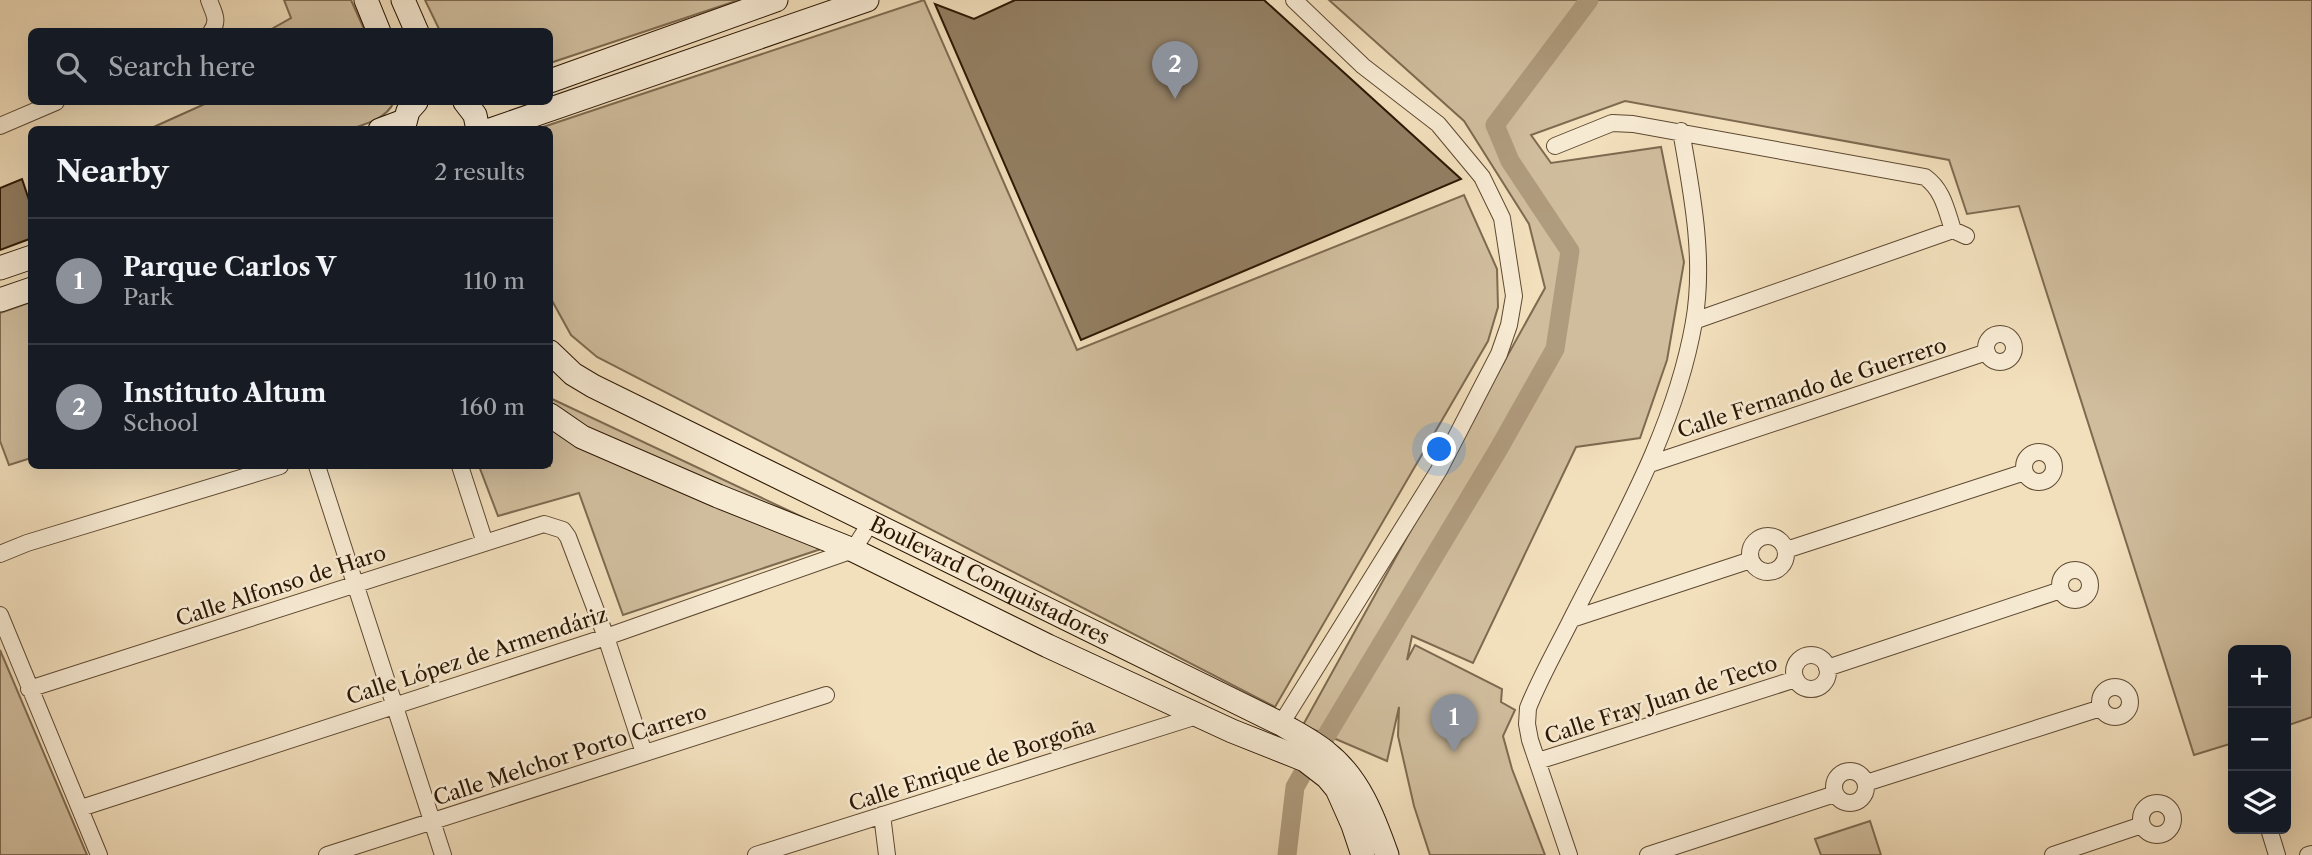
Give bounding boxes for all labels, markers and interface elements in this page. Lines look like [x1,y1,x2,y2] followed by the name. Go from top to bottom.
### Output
[28,28,553,105] search box
[1152,41,1198,99] pin: 2
[52,48,90,86] icon: search
[108,51,255,83] text: Search here
[56,153,169,190] text: Nearby
[434,158,525,186] text: 2 results
[123,251,336,283] text: Parque Carlos V
[74,267,84,295] text: 1
[464,267,525,295] text: 110 m
[123,283,173,311] text: Park
[1674,332,1950,443] street label: Calle Fernando de Guerrero
[123,377,326,409] text: Instituto Altum
[72,393,86,421] text: 2
[460,393,525,421] text: 160 m
[123,409,198,437] text: School
[1422,432,1456,466] your location
[866,511,1114,650] street label: Boulevard Conquistadores
[173,540,389,631] street label: Calle Alfonso de Haro
[343,601,610,710] street label: Calle López de Armendáriz
[2228,645,2291,834] map controls
[2228,645,2291,708] button: +
[1541,650,1780,749] street label: Calle Fray Juan de Tecto
[1431,694,1477,752] pin: 1
[430,698,710,811] street label: Calle Melchor Porto Carrero
[2228,708,2291,771] button: −
[846,713,1099,816] street label: Calle Enrique de Borgoña
[2228,771,2291,834] button: layers

